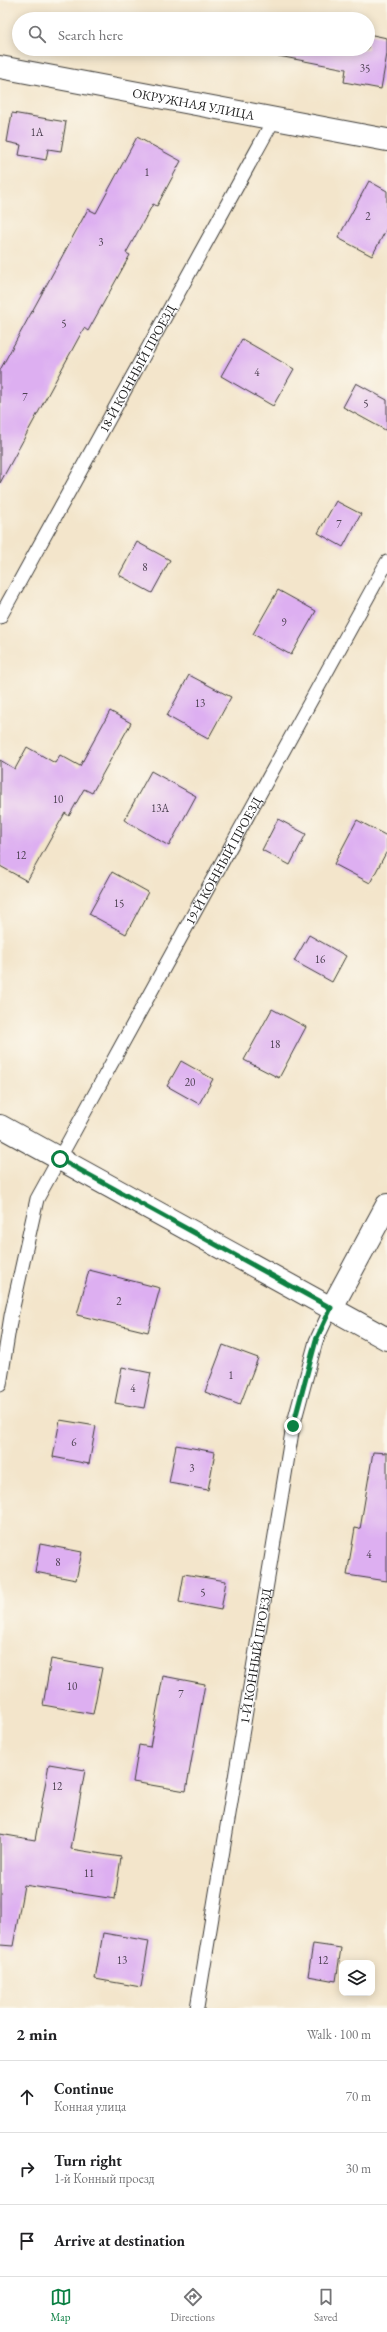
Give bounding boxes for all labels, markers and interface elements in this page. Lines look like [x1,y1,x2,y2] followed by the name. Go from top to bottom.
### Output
[12,12,375,56] search box
[26,23,48,45] icon: search
[58,25,123,44] text: Search here
[360,61,370,75] house number: 35
[131,84,257,124] street label: ОКРУЖНАЯ УЛИЦА
[31,125,44,139] house number: 1А
[144,165,150,179] house number: 1
[365,209,371,223] house number: 2
[98,235,104,249] house number: 3
[95,301,179,435] street label: 18-Й КОННЫЙ ПРОЕЗД
[61,316,67,330] house number: 5
[254,365,260,379] house number: 4
[22,390,28,404] house number: 7
[363,396,369,410] house number: 5
[336,517,342,531] house number: 7
[142,560,148,574] house number: 8
[281,615,287,629] house number: 9
[195,696,205,710] house number: 13
[53,792,63,806] house number: 10
[181,794,265,928] street label: 19-Й КОННЫЙ ПРОЕЗД
[151,801,169,815] house number: 13А
[16,848,27,862] house number: 12
[114,896,124,910] house number: 15
[315,952,326,966] house number: 16
[270,1037,280,1051] house number: 18
[185,1075,195,1089] house number: 20
[51,1150,69,1168] route start
[116,1294,122,1308] house number: 2
[228,1368,234,1382] house number: 1
[130,1381,136,1395] house number: 4
[284,1417,302,1435] route end
[71,1435,77,1449] house number: 6
[189,1461,195,1475] house number: 3
[366,1547,372,1561] house number: 4
[55,1555,61,1569] house number: 8
[200,1585,206,1599] house number: 5
[236,1587,275,1725] street label: 1-Й КОННЫЙ ПРОЕЗД
[67,1679,77,1693] house number: 10
[178,1687,184,1701] house number: 7
[52,1779,63,1793] house number: 12
[84,1866,94,1880] house number: 11
[117,1953,127,1967] house number: 13
[318,1953,329,1967] house number: 12
[339,1960,375,1996] map controls
[339,1960,375,1996] button: layers
[16,2023,57,2045] text: 2 min
[307,2026,371,2043] text: Walk · 100 m
[54,2079,114,2098] text: Continue
[16,2086,38,2108] icon: ahead
[346,2088,371,2105] text: 70 m
[54,2098,126,2115] text: Конная улица
[54,2151,122,2170] text: Turn right
[16,2158,38,2180] icon: right
[346,2160,371,2177] text: 30 m
[54,2170,154,2187] text: 1-й Конный проезд
[16,2230,38,2252] icon: arrive
[54,2231,185,2250] text: Arrive at destination
[50,2286,72,2324] tab: Map
[171,2286,215,2324] tab: Directions
[314,2286,337,2324] tab: Saved

